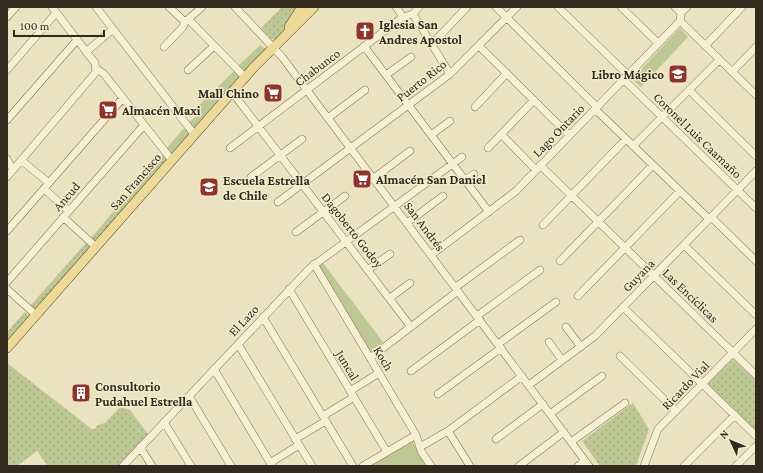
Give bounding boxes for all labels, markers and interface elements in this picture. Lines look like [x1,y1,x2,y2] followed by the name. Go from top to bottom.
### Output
[14,12,104,38] scale bar
[378,17,462,47] place label: Iglesia San Andres Apostol
[20,19,50,33] text: 100 m
[354,20,376,42] church icon: Iglesia San Andres Apostol
[292,45,343,89] street label: Chabunco
[393,56,449,105] street label: Puerto Rico
[667,63,689,85] school or university icon: Libro Mágico
[592,67,664,82] place label: Libro Mágico
[262,82,284,104] supermarket icon: Mall Chino
[198,86,259,101] place label: Mall Chino
[650,89,745,181] street label: Coronel Luis Caamaño
[97,99,119,121] supermarket icon: Almacén Maxi
[529,101,587,160] street label: Lago Ontario
[121,103,201,118] place label: Almacén Maxi
[106,150,164,213] street label: San Francisco
[351,168,373,190] supermarket icon: Almacén San Daniel
[375,172,486,187] place label: Almacén San Daniel
[223,173,310,203] place label: Escuela Estrella de Chile
[198,176,220,198] school or university icon: Escuela Estrella de Chile
[50,179,83,214] street label: Ancud
[319,190,387,272] street label: Dagoberto Godoy
[401,199,448,254] street label: San Andrés
[619,256,658,295] street label: Guyana
[660,265,722,326] street label: Las Encíclicas
[225,302,262,339] street label: El Lazo
[370,343,397,373] street label: Koch
[332,347,363,384] street label: Juncal
[658,357,713,413] street label: Ricardo Vial
[95,379,193,409] place label: Consultorio Pudahuel Estrella
[70,382,92,404] building icon: Consultorio Pudahuel Estrella
[711,421,751,461] north arrow
[717,427,731,441] text: N

